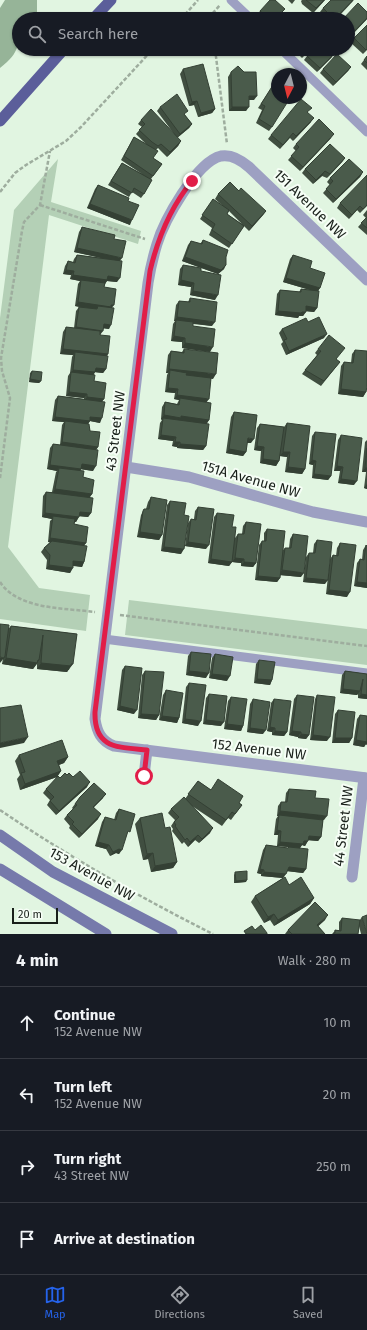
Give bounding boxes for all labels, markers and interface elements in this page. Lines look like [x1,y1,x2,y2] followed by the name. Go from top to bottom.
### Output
[12,12,355,56] search box
[26,23,48,45] icon: search
[58,25,138,43] text: Search here
[271,68,307,104] north arrow
[270,166,349,243] street label: 151 Avenue NW
[183,172,201,190] route end
[102,390,129,472] street label: 43 Street NW
[200,457,302,502] street label: 151A Avenue NW
[211,735,307,764] street label: 152 Avenue NW
[135,767,153,785] route start
[330,784,357,868] street label: 44 Street NW
[46,844,138,905] street label: 153 Avenue NW
[12,906,58,925] scale bar
[18,908,42,921] text: 20 m
[16,950,59,971] text: 4 min
[278,953,351,968] text: Walk · 280 m
[54,1006,115,1024] text: Continue
[16,1012,38,1034] icon: ahead
[324,1015,351,1030] text: 10 m
[54,1024,142,1039] text: 152 Avenue NW
[54,1078,112,1096] text: Turn left
[16,1084,38,1106] icon: left
[323,1087,351,1102] text: 20 m
[54,1096,142,1111] text: 152 Avenue NW
[54,1150,121,1168] text: Turn right
[16,1156,38,1178] icon: right
[316,1159,351,1174] text: 250 m
[54,1168,129,1183] text: 43 Street NW
[16,1228,38,1250] icon: arrive
[54,1230,195,1248] text: Arrive at destination
[44,1284,66,1321] tab: Map
[154,1284,205,1321] tab: Directions
[293,1284,323,1321] tab: Saved

